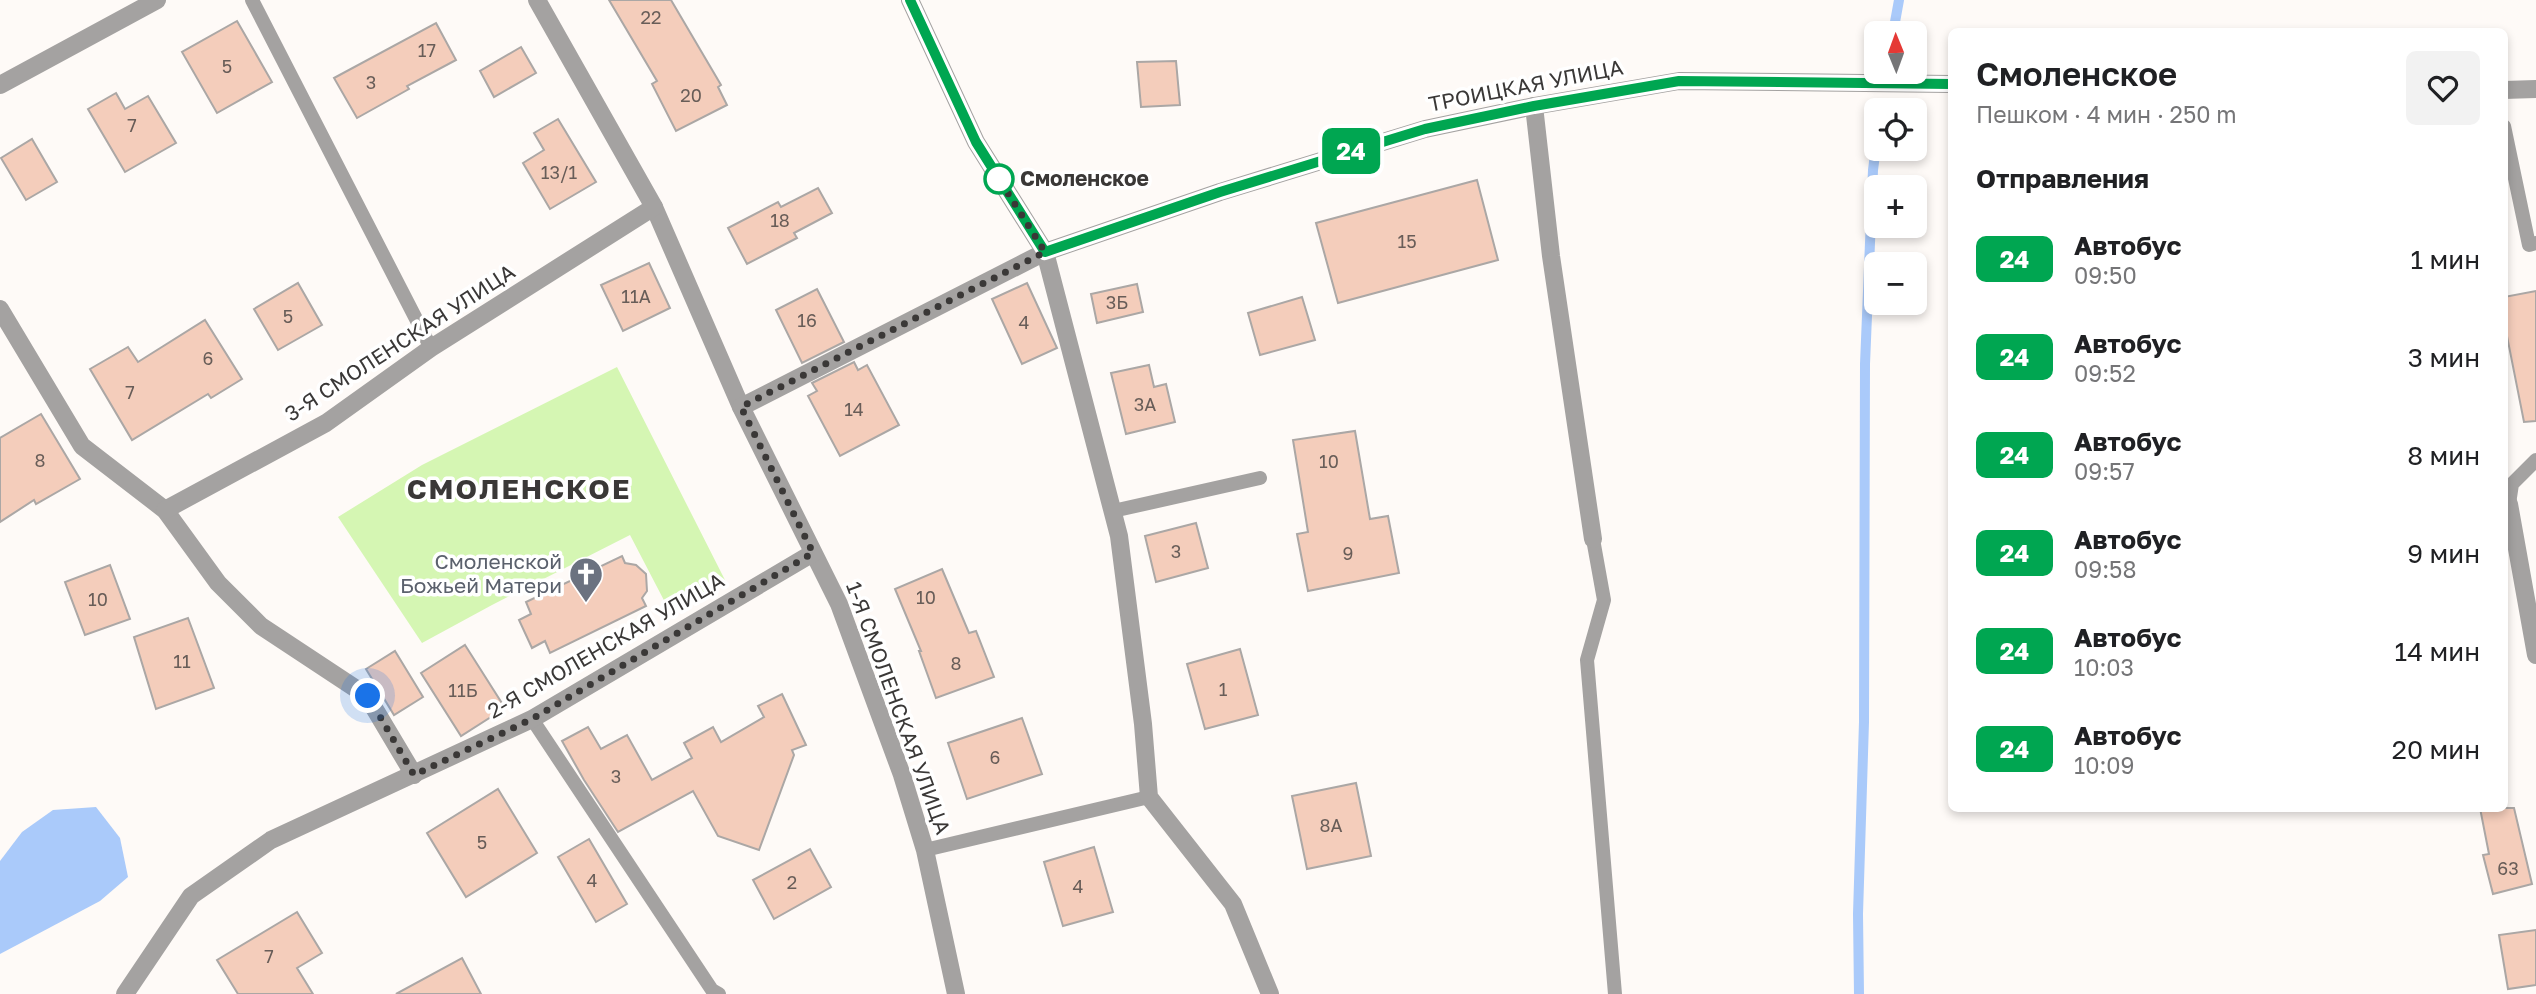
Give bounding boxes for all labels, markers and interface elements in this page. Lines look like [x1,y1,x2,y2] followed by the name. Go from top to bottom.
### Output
[641,6,661,28] house number: 22
[1864,21,1927,84] north arrow
[1864,21,1927,315] map controls
[418,39,436,61] house number: 17
[2406,51,2480,125] button: heart
[1426,53,1625,117] street label: ТРОИЦКАЯ УЛИЦА
[1976,54,2177,93] text: Смоленское
[222,55,232,77] house number: 5
[366,71,376,93] house number: 3
[680,84,702,106] house number: 20
[1864,98,1927,161] button: locate
[1976,100,2237,128] text: Пешком · 4 мин · 250 m
[127,114,137,136] house number: 7
[1320,128,1382,174] line badge: 24
[1336,136,1366,165] text: 24
[541,161,578,183] house number: 13/1
[1976,163,2149,194] text: Отправления
[984,164,1014,194] marker: Смоленское
[1020,165,1149,191] place label: Смоленское
[1864,175,1927,238] button: +
[770,209,790,231] house number: 18
[1397,230,1417,252] house number: 15
[2074,230,2181,261] text: Автобус
[2000,244,2029,273] text: 24
[2410,244,2480,275] text: 1 мин
[1864,252,1927,315] button: −
[279,258,519,426] street label: 3-Я СМОЛЕНСКАЯ УЛИЦА
[2074,261,2137,289] text: 09:50
[621,285,651,307] house number: 11А
[1106,291,1128,313] house number: 3Б
[283,305,293,327] house number: 5
[797,309,817,331] house number: 16
[1019,311,1030,333] house number: 4
[2074,328,2181,359] text: Автобус
[2000,342,2029,371] text: 24
[2408,342,2480,373] text: 3 мин
[203,347,213,369] house number: 6
[2074,359,2136,387] text: 09:52
[125,381,135,403] house number: 7
[1134,393,1156,415] house number: 3А
[844,398,864,420] house number: 14
[2074,426,2181,457] text: Автобус
[2000,440,2029,469] text: 24
[2407,440,2480,471] text: 8 мин
[35,449,45,471] house number: 8
[1319,450,1339,472] house number: 10
[2074,457,2135,485] text: 09:57
[407,472,631,505] district label: СМОЛЕНСКОЕ
[2074,524,2181,555] text: Автобус
[2000,538,2029,567] text: 24
[2407,538,2480,569] text: 9 мин
[1171,540,1181,562] house number: 3
[1343,542,1353,564] house number: 9
[400,548,562,598] place label: Смоленской Божьей Матери
[567,555,605,604] church icon: Смоленской Божьей Матери
[2074,555,2136,583] text: 09:58
[482,567,729,724] street label: 2-Я СМОЛЕНСКАЯ УЛИЦА
[841,578,957,838] street label: 1-Я СМОЛЕНСКАЯ УЛИЦА
[916,586,936,608] house number: 10
[88,588,108,610] house number: 10
[2074,622,2181,653] text: Автобус
[2000,636,2029,665] text: 24
[2395,636,2480,667] text: 14 мин
[173,650,191,672] house number: 11
[951,652,961,674] house number: 8
[2074,653,2134,681] text: 10:03
[350,678,385,713] your location
[1219,678,1228,700] house number: 1
[448,679,478,701] house number: 11Б
[2074,720,2181,751] text: Автобус
[2000,734,2029,763] text: 24
[2392,734,2480,765] text: 20 мин
[990,746,1000,768] house number: 6
[2074,751,2135,779] text: 10:09
[611,765,621,787] house number: 3
[1319,814,1343,836] house number: 8А
[477,831,487,853] house number: 5
[2497,857,2519,879] house number: 63
[587,869,598,891] house number: 4
[787,871,797,893] house number: 2
[1073,875,1084,897] house number: 4
[264,945,274,967] house number: 7

